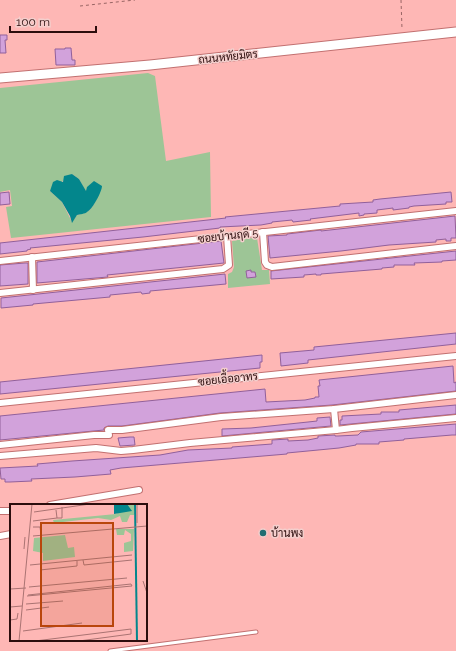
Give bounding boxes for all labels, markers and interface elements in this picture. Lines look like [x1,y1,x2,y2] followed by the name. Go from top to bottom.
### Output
[10,8,96,34] scale bar
[16,15,50,29] text: 100 m
[198,46,258,67] street label: ถนนหทัยมิตร
[197,224,259,246] street label: ซอยบ้านฤดี 5
[197,364,259,389] street label: ซอยเอื้ออาทร
[10,504,147,641] inset map
[271,526,303,540] place label: บ้านพง
[258,528,268,538] marker: บ้านพง

